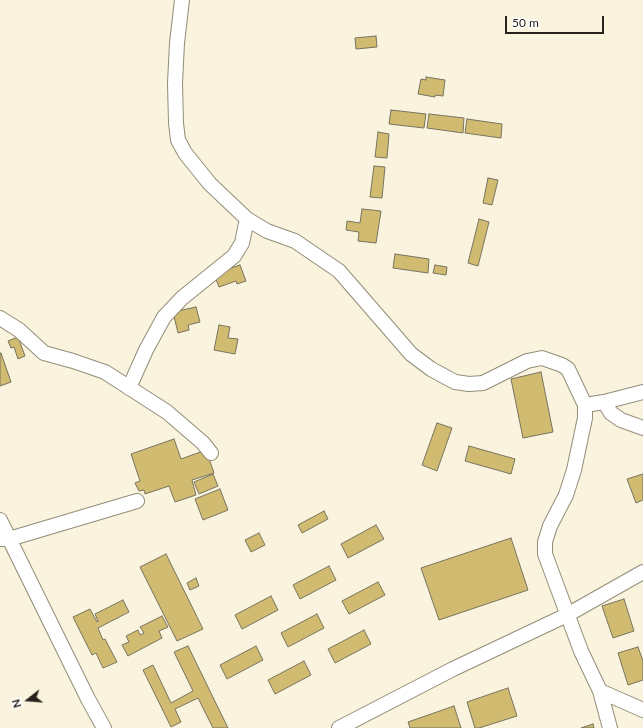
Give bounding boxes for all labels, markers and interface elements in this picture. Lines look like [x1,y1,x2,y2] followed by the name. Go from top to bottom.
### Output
[507,8,606,34] scale bar
[512,15,539,30] text: 50 m
[8,680,48,720] north arrow
[9,698,24,710] text: N

